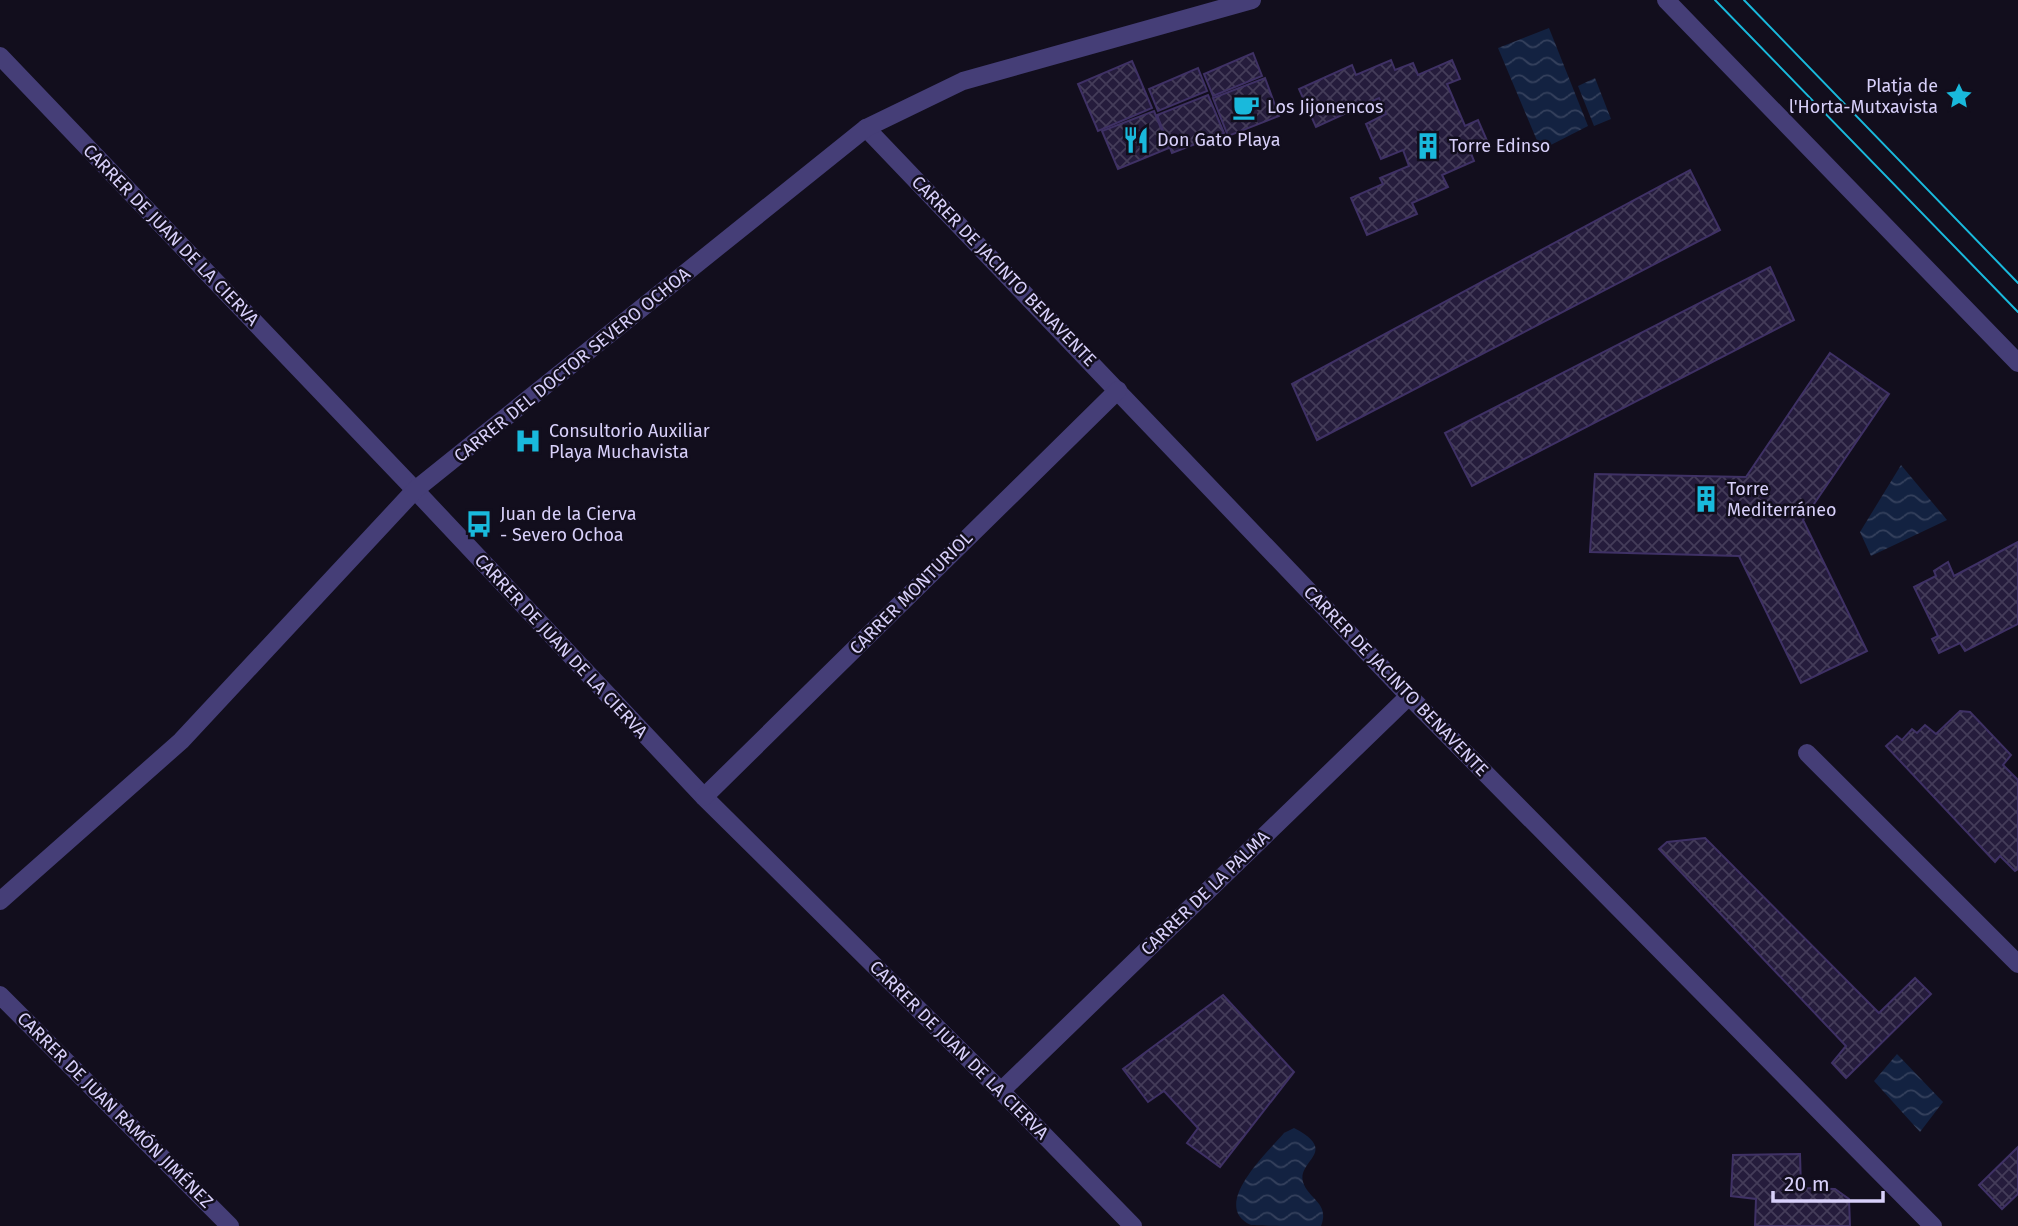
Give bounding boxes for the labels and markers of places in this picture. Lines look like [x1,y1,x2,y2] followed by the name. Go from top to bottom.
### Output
[1789,75,1938,118] place label: Platja de l'Horta-Mutxavista
[1944,81,1974,111] place icon: Platja de l'Horta-Mutxavista
[1231,92,1261,122] cafe icon: Los Jijonencos
[1267,96,1383,118] place label: Los Jijonencos
[1121,125,1151,155] restaurant icon: Don Gato Playa
[1157,129,1280,151] place label: Don Gato Playa
[1413,131,1443,161] building icon: Torre Edinso
[1449,135,1550,157] place label: Torre Edinso
[549,420,710,463] place label: Consultorio Auxiliar Playa Muchavista
[513,426,543,456] hospital icon: Consultorio Auxiliar Playa Muchavista
[1727,478,1837,521] place label: Torre Mediterráneo
[1691,484,1721,514] building icon: Torre Mediterráneo
[500,503,636,546] place label: Juan de la Cierva - Severo Ochoa
[464,509,494,539] bus stop icon: Juan de la Cierva - Severo Ochoa

